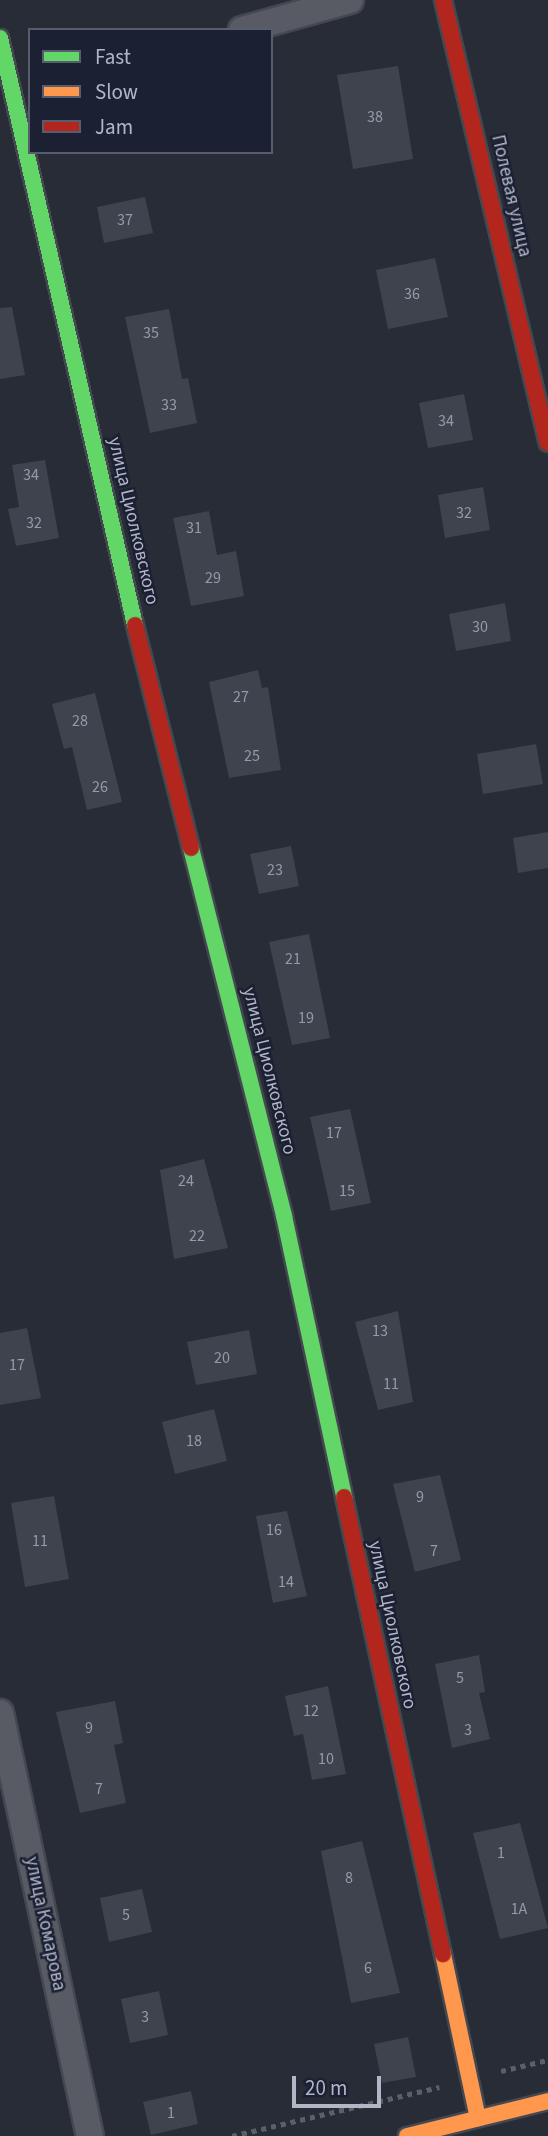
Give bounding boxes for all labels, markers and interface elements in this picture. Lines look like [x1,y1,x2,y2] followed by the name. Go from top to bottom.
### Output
[28,28,273,154] legend
[95,42,131,72] text: Fast
[95,77,138,107] text: Slow
[367,107,383,127] house number: 38
[95,112,133,142] text: Jam
[486,133,536,259] street label: Полевая улица
[117,210,133,230] house number: 37
[404,284,420,304] house number: 36
[143,323,159,343] house number: 35
[161,395,177,415] house number: 33
[438,411,454,431] house number: 34
[103,435,163,607] street label: улица Циолковского
[23,465,39,485] house number: 34
[456,503,472,523] house number: 32
[26,513,42,533] house number: 32
[186,518,202,538] house number: 31
[205,568,221,588] house number: 29
[472,617,488,637] house number: 30
[233,687,249,707] house number: 27
[72,711,88,731] house number: 28
[244,746,260,766] house number: 25
[92,777,108,797] house number: 26
[267,860,283,880] house number: 23
[285,949,301,969] house number: 21
[237,985,301,1157] street label: улица Циолковского
[298,1008,314,1028] house number: 19
[326,1123,342,1143] house number: 17
[178,1171,194,1191] house number: 24
[339,1181,355,1201] house number: 15
[189,1226,205,1246] house number: 22
[372,1321,388,1341] house number: 13
[214,1348,230,1368] house number: 20
[9,1355,25,1375] house number: 17
[383,1374,399,1394] house number: 11
[186,1431,202,1451] house number: 18
[416,1487,424,1507] house number: 9
[266,1520,282,1540] house number: 16
[32,1531,48,1551] house number: 11
[363,1539,421,1711] street label: улица Циолковского
[430,1541,438,1561] house number: 7
[278,1572,294,1592] house number: 14
[456,1668,464,1688] house number: 5
[303,1701,319,1721] house number: 12
[85,1718,93,1738] house number: 9
[464,1720,472,1740] house number: 3
[318,1749,334,1769] house number: 10
[95,1779,103,1799] house number: 7
[497,1843,505,1863] house number: 1
[20,1855,70,1993] street label: улица Комарова
[345,1868,353,1888] house number: 8
[511,1899,527,1919] house number: 1А
[122,1905,130,1925] house number: 5
[364,1958,372,1978] house number: 6
[141,2007,149,2027] house number: 3
[296,2062,385,2106] scale bar
[305,2073,347,2103] text: 20 m
[167,2103,175,2123] house number: 1

